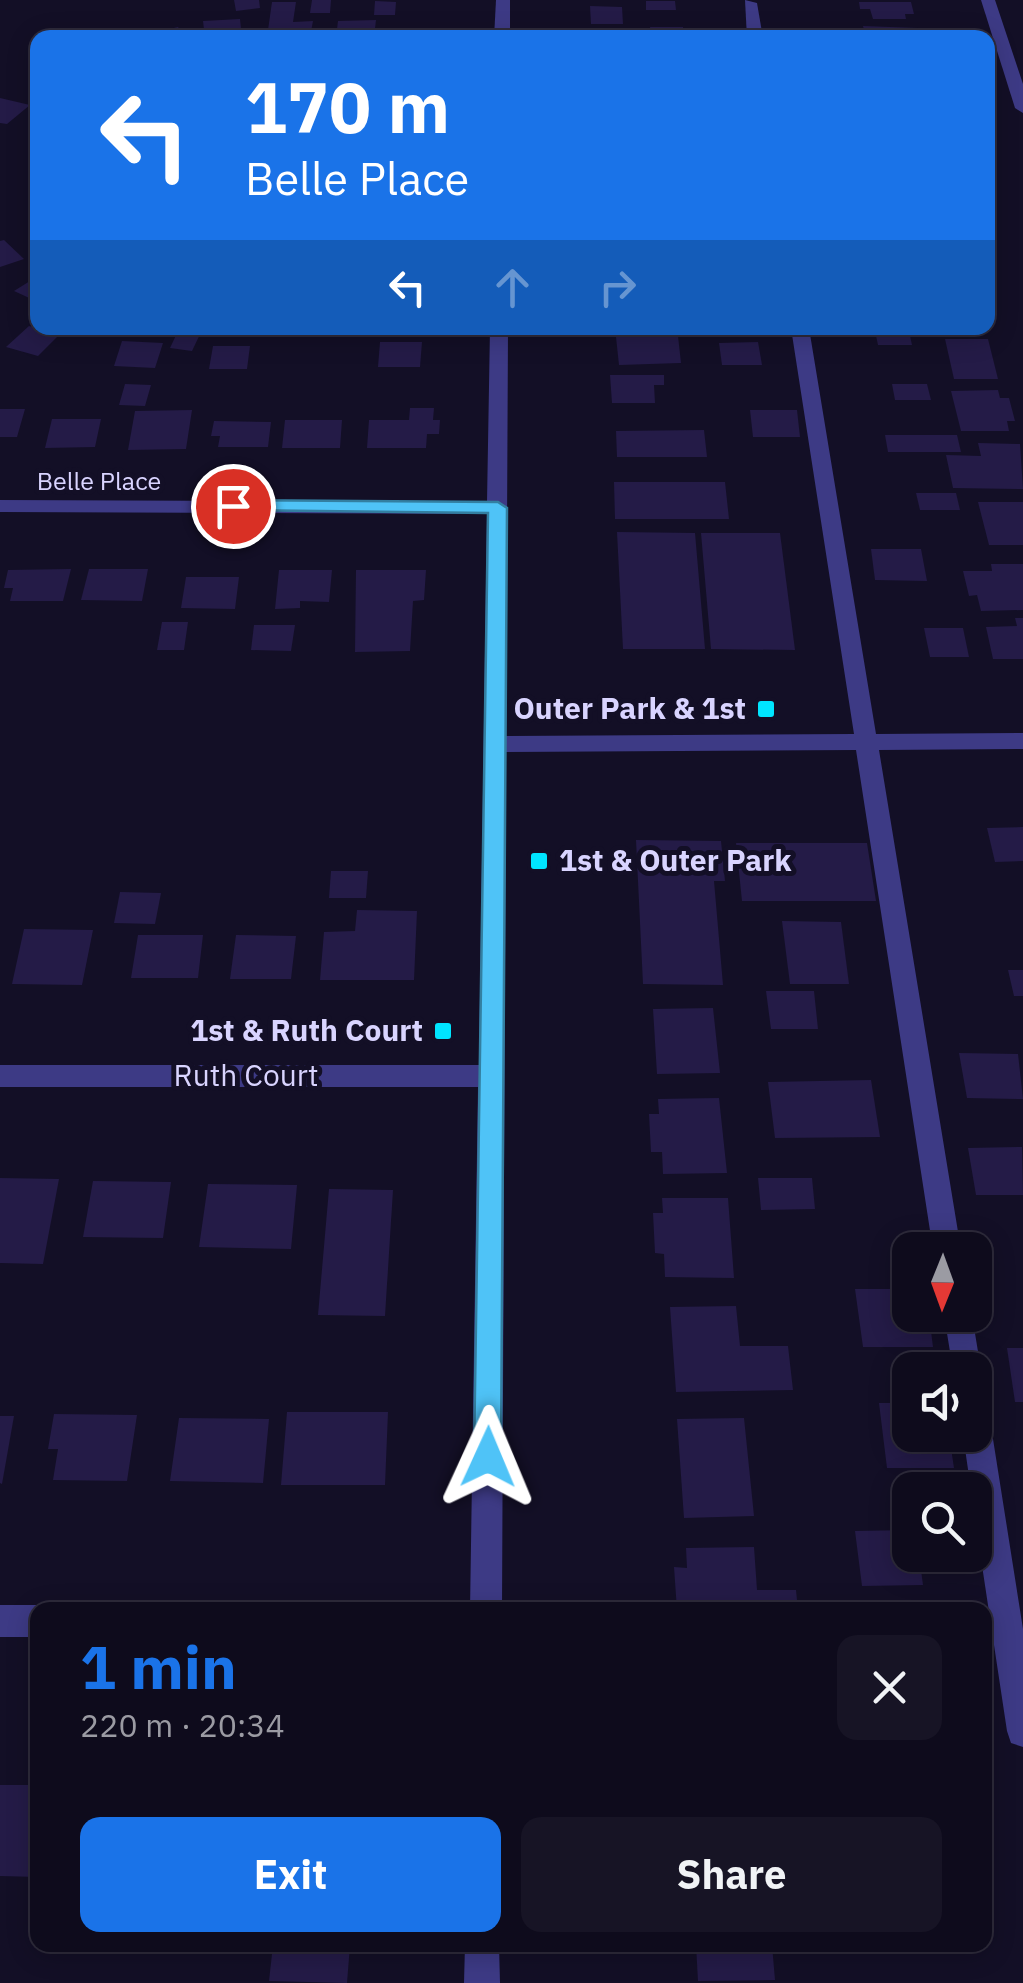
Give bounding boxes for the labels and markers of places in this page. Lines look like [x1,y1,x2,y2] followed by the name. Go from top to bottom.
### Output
[191,464,276,549] pin
[513,688,746,727] place label: Outer Park & 1st
[755,698,777,720] marker: Outer Park & 1st
[559,840,792,879] place label: 1st & Outer Park
[528,850,550,872] marker: 1st & Outer Park
[190,1010,423,1049] place label: 1st & Ruth Court
[432,1020,454,1042] marker: 1st & Ruth Court

